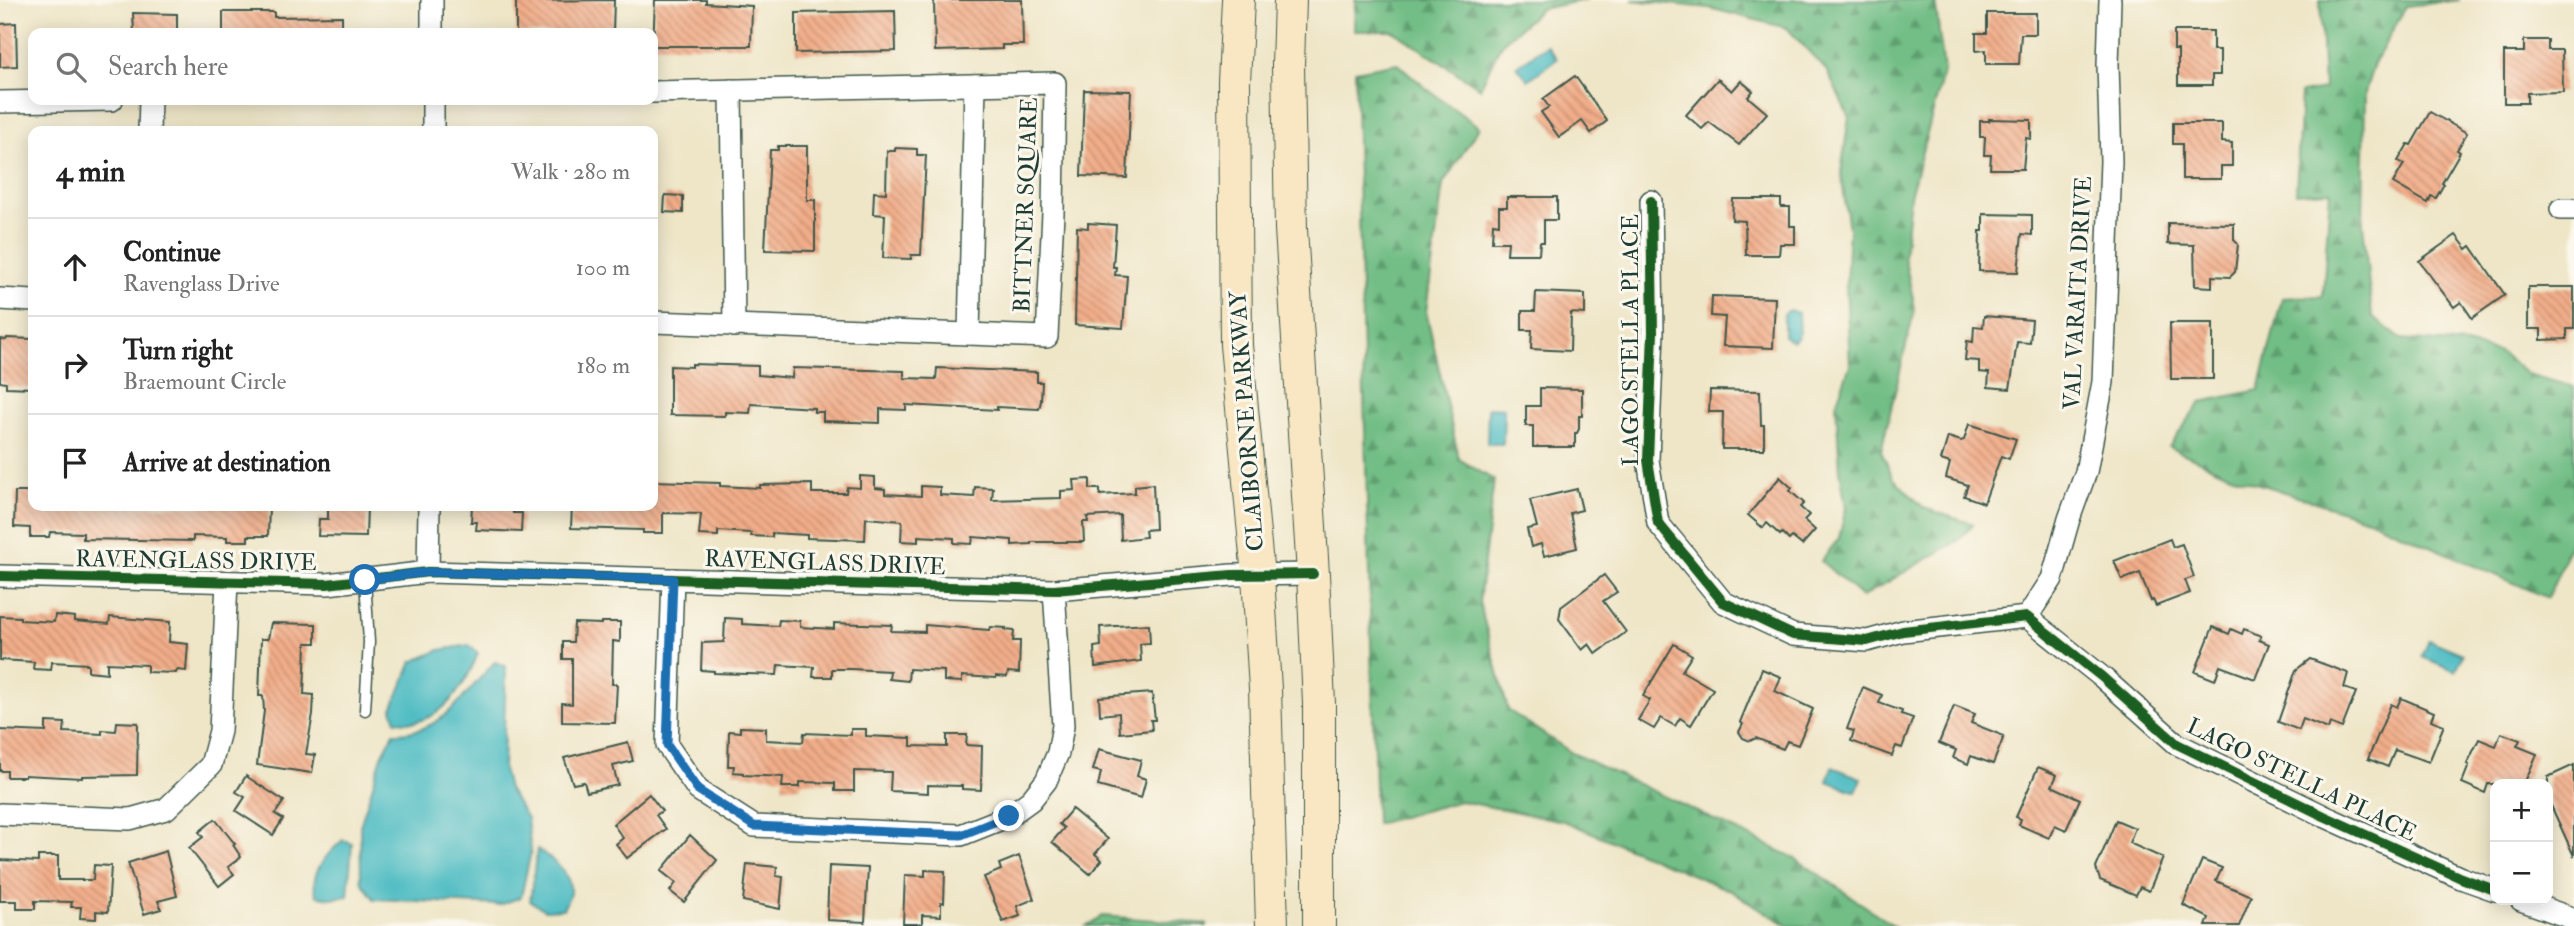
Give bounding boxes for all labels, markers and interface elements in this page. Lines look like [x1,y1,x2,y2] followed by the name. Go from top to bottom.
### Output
[28,28,658,105] search box
[52,48,90,86] icon: search
[108,51,228,83] text: Search here
[1007,97,1044,313] street label: BITTNER SQUARE
[56,153,125,190] text: 4 min
[511,157,630,186] text: Walk · 280 m
[2057,175,2098,411] street label: VAL VARAITA DRIVE
[1616,214,1645,466] street label: LAGO STELLA PLACE
[123,237,221,269] text: Continue
[56,248,94,286] icon: ahead
[576,253,630,282] text: 100 m
[123,269,280,298] text: Ravenglass Drive
[1223,288,1270,552] street label: CLAIBORNE PARKWAY
[123,335,233,367] text: Turn right
[56,346,94,384] icon: right
[577,351,630,380] text: 180 m
[123,367,286,396] text: Braemount Circle
[56,444,94,482] icon: arrive
[123,447,331,479] text: Arrive at destination
[75,544,317,577] street label: RAVENGLASS DRIVE
[704,544,946,581] street label: RAVENGLASS DRIVE
[349,564,380,595] route start
[2182,711,2421,848] street label: LAGO STELLA PLACE
[2490,779,2553,905] map controls
[2490,779,2553,842] button: +
[993,800,1024,831] route end
[2490,842,2553,905] button: −

